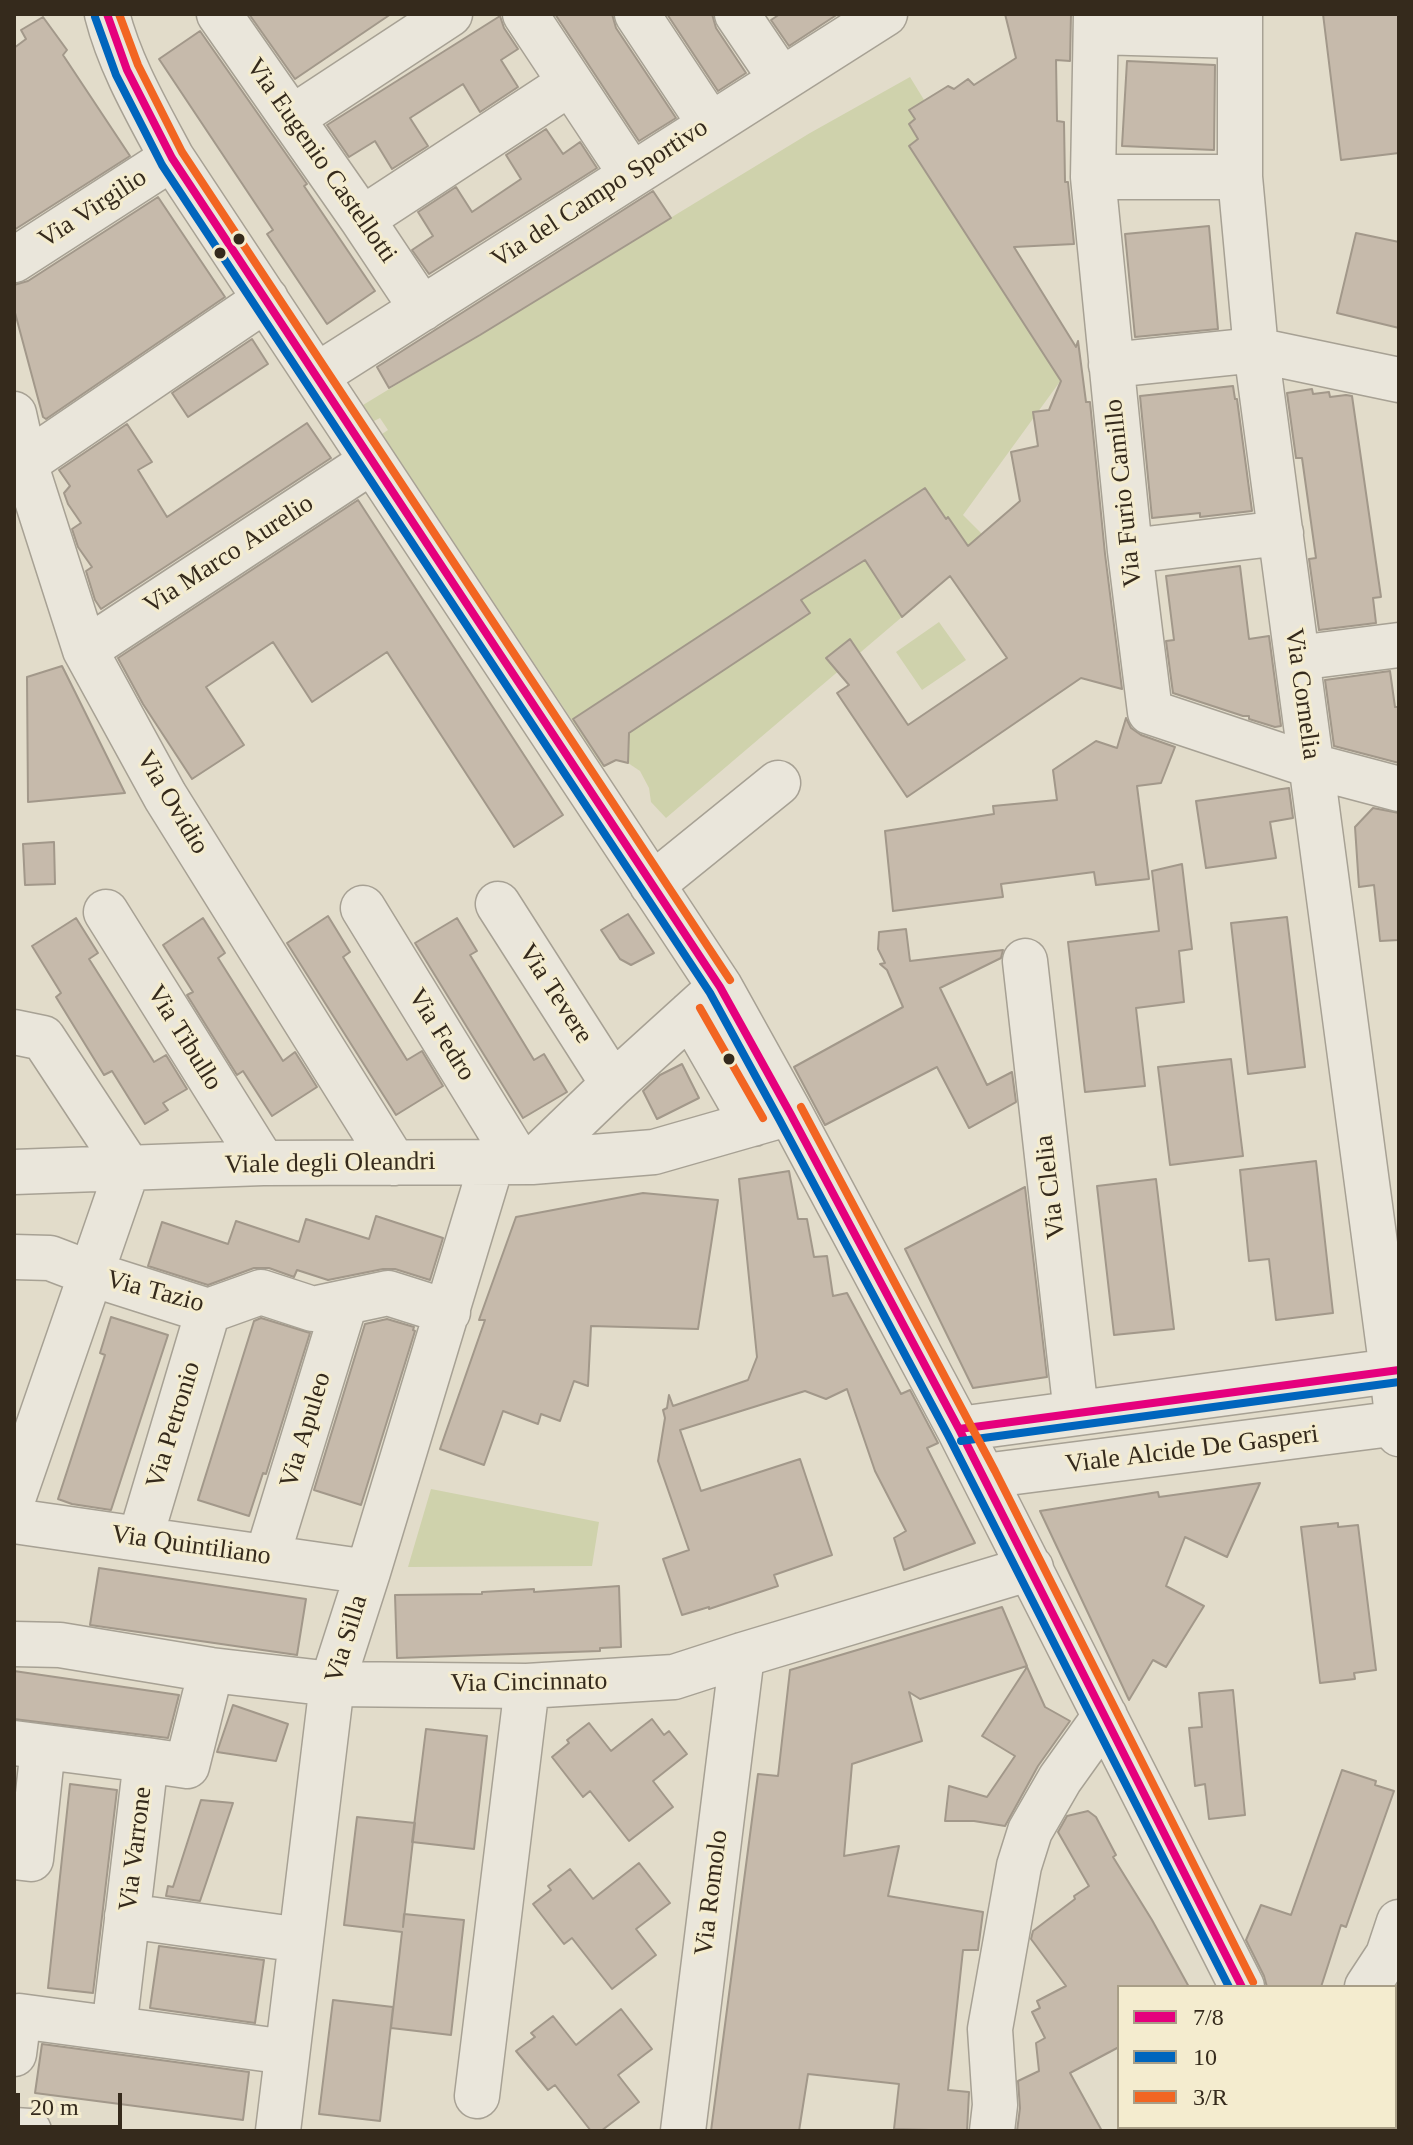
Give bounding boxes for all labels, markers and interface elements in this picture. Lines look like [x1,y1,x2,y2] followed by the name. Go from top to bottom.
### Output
[239,53,403,269] street label: Via Eugenio Castellotti
[486,112,714,276] street label: Via del Campo Sportivo
[33,162,153,256] street label: Via Virgilio
[231,231,247,247] unlabelled marker
[212,245,228,261] unlabelled marker
[1099,397,1149,589] street label: Via Furio Camillo
[138,488,320,622] street label: Via Marco Aurelio
[1277,626,1327,762] street label: Via Cornelia
[129,746,215,860] street label: Via Ovidio
[511,938,599,1050] street label: Via Tevere
[139,980,229,1096] street label: Via Tibullo
[400,983,482,1087] street label: Via Fedro
[721,1051,737,1067] unlabelled marker
[1029,1133,1073,1241] street label: Via Clelia
[224,1147,436,1181] street label: Viale degli Oleandri
[103,1264,207,1320] street label: Via Tazio
[140,1358,208,1492] street label: Via Petronio
[274,1369,338,1491] street label: Via Apuleo
[1064,1419,1320,1481] street label: Viale Alcide De Gasperi
[109,1519,273,1573] street label: Via Quintiliano
[319,1591,375,1687] street label: Via Silla
[450,1666,608,1700] street label: Via Cincinnato
[113,1785,159,1913] street label: Via Varrone
[689,1828,735,1958] street label: Via Romolo
[1117,1985,1397,2129] legend
[1193,2004,1224,2030] text: 7/8
[1193,2044,1217,2070] text: 10
[20,2077,126,2127] scale bar
[1193,2084,1228,2110] text: 3/R
[30,2094,79,2120] text: 20 m

